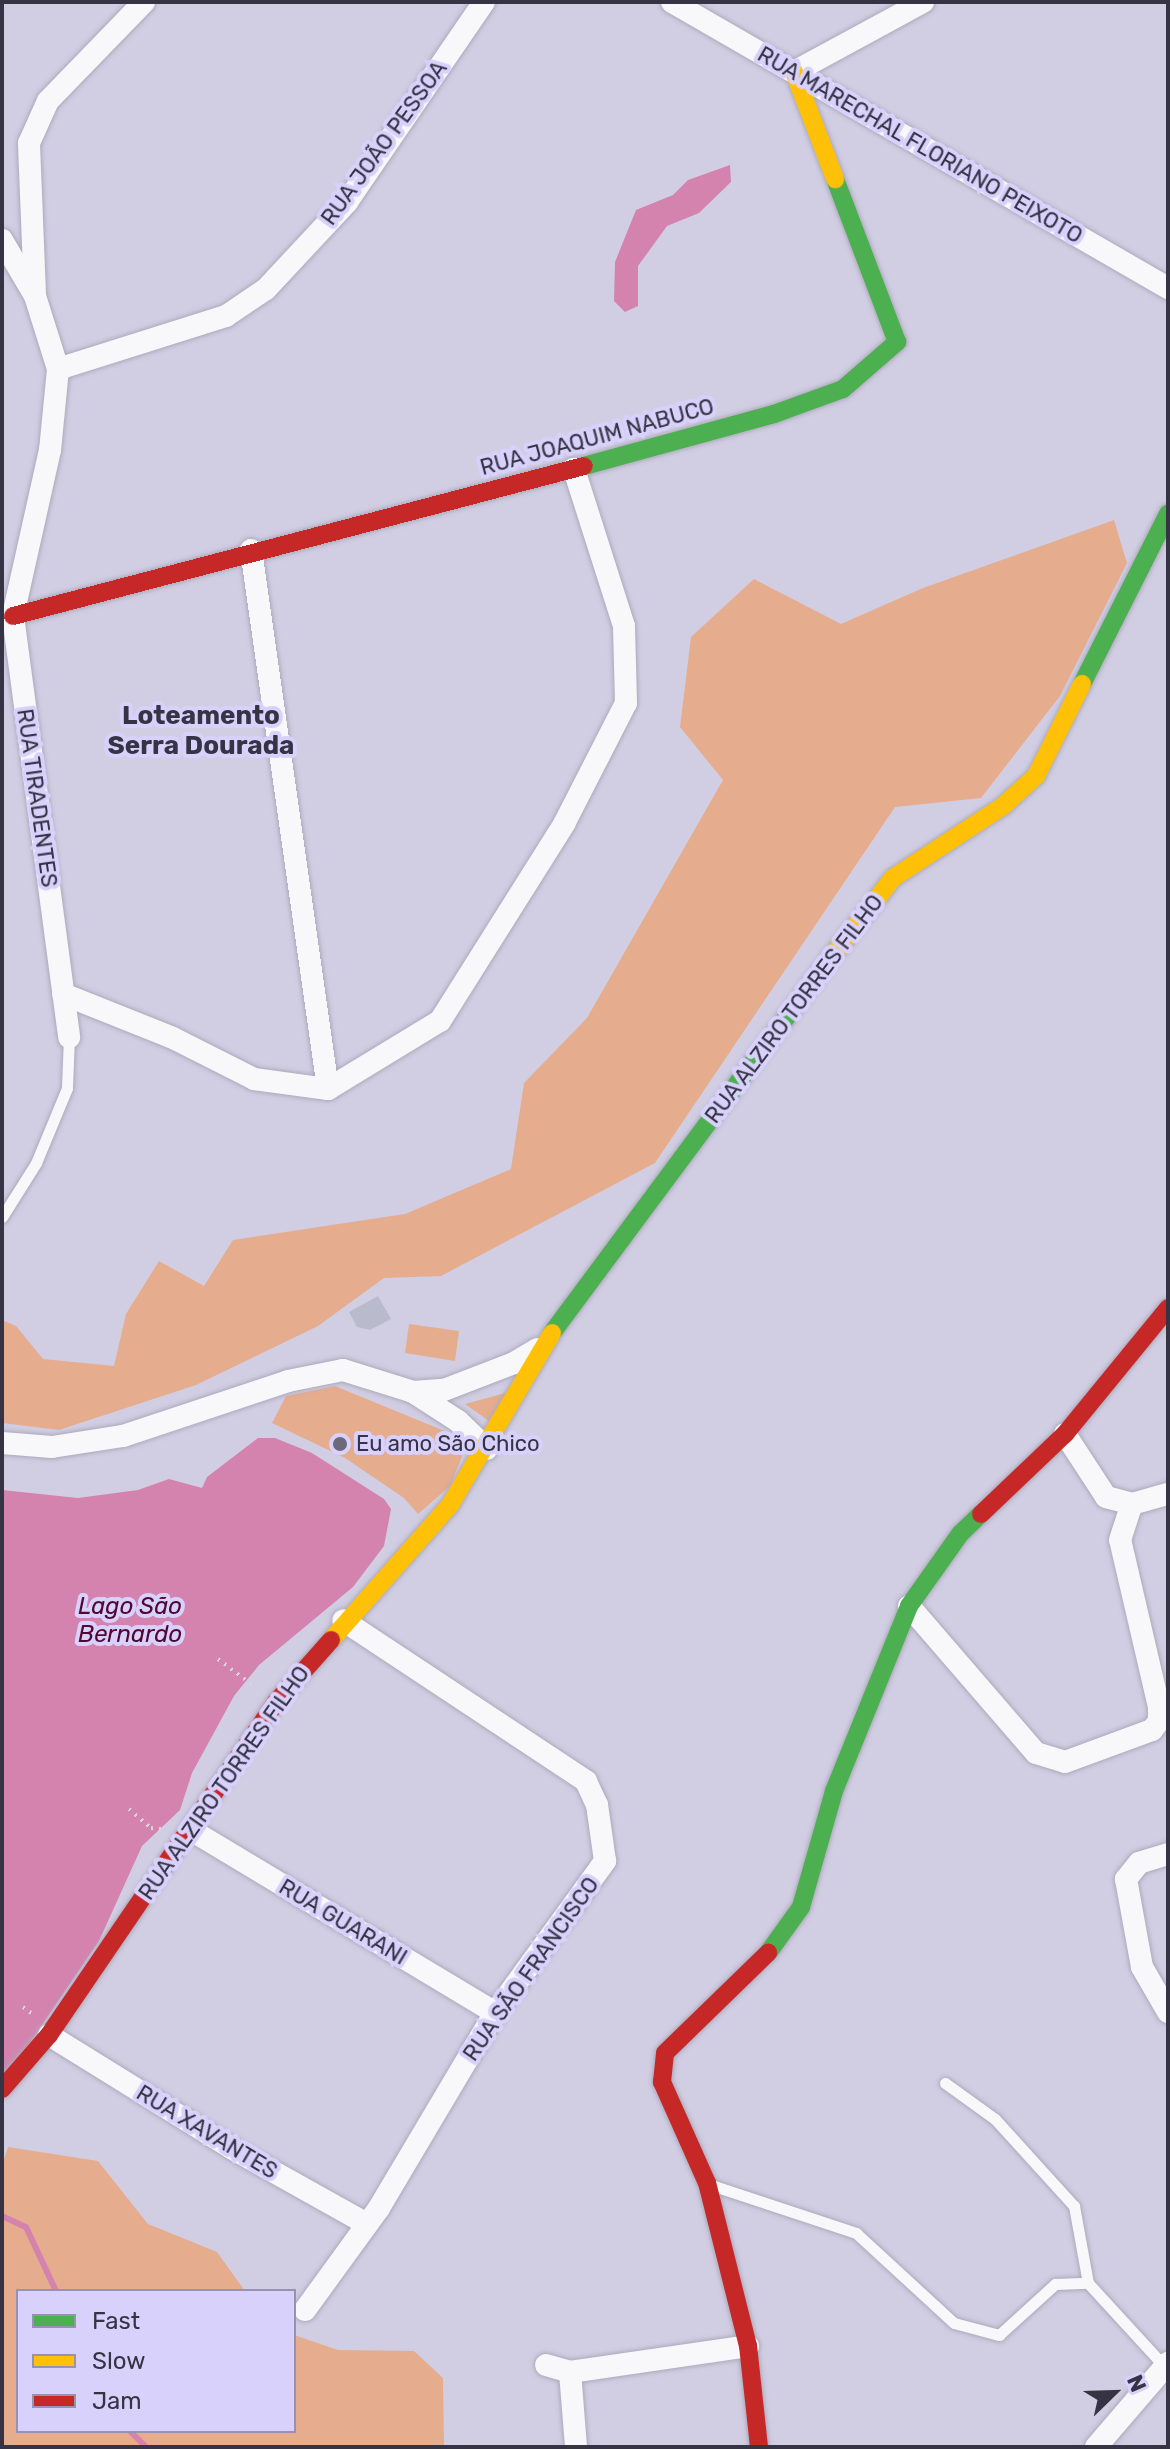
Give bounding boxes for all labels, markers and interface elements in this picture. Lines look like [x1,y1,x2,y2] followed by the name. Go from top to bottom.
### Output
[752,41,1088,249] street label: RUA MARECHAL FLORIANO PEIXOTO
[315,55,453,231] street label: RUA JOÃO PESSOA
[477,393,717,481] street label: RUA JOAQUIM NABUCO
[108,700,294,762] district label: Loteamento Serra Dourada
[11,706,63,890] street label: RUA TIRADENTES
[699,889,889,1129] street label: RUA ALZIRO TORRES FILHO
[356,1431,540,1457] place label: Eu amo São Chico
[331,1435,349,1453] marker: Eu amo São Chico
[78,1593,182,1649] water label: Lago São Bernardo
[133,1660,315,1906] street label: RUA ALZIRO TORRES FILHO
[457,1872,605,2066] street label: RUA SÃO FRANCISCO
[274,1873,412,1971] street label: RUA GUARANI
[131,2079,283,2185] street label: RUA XAVANTES
[16,2289,296,2433] legend
[92,2307,140,2335] text: Fast
[92,2347,145,2375] text: Slow
[1074,2353,1154,2433] north arrow
[1121,2371,1152,2396] text: N
[92,2387,142,2415] text: Jam

